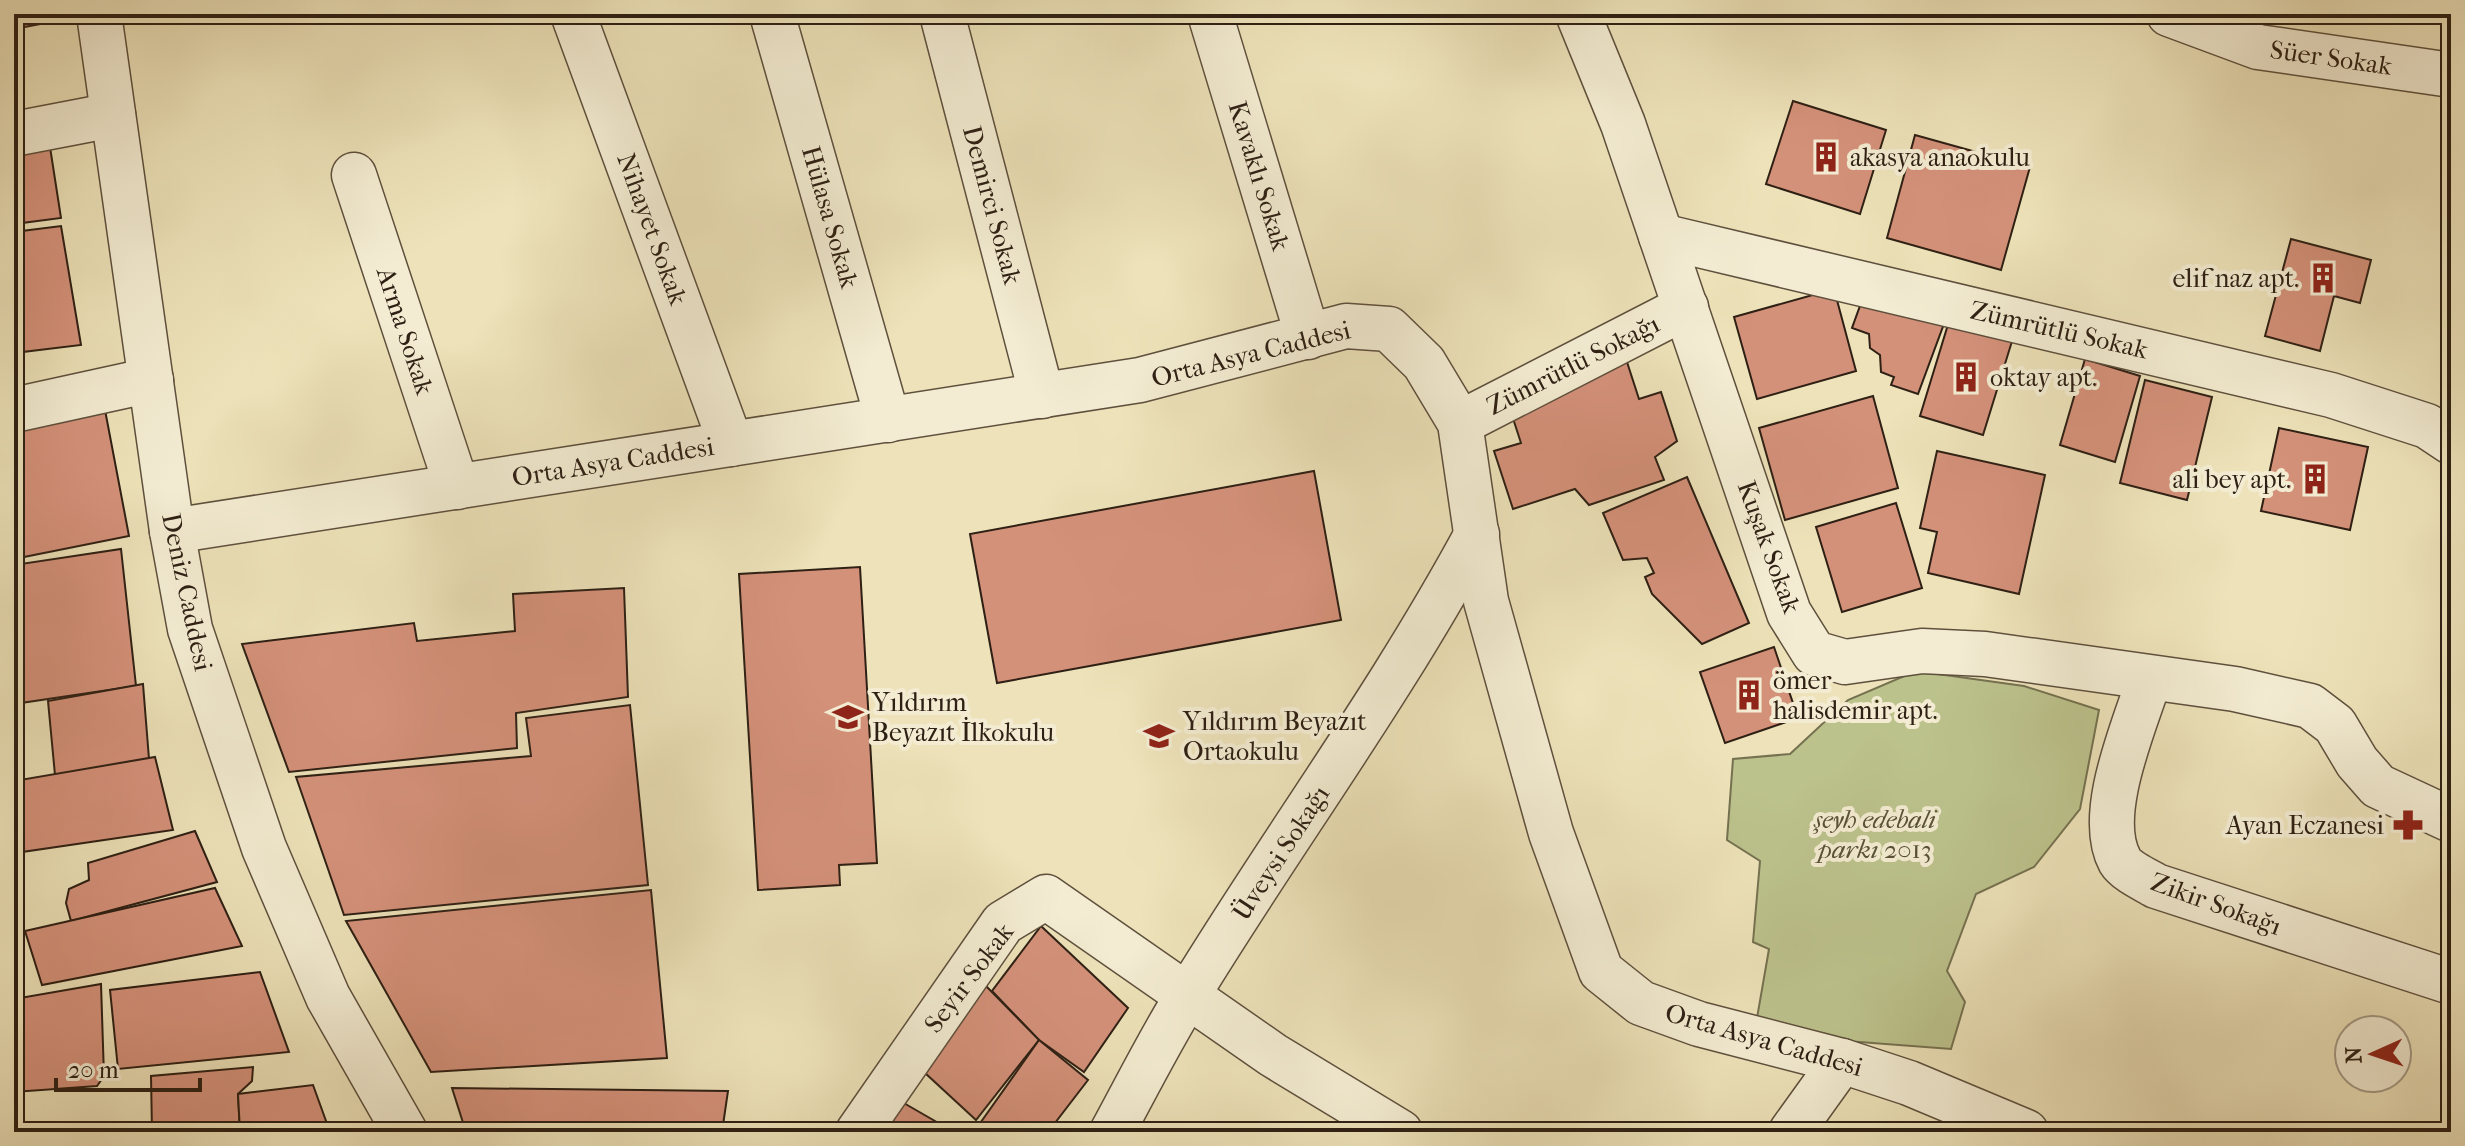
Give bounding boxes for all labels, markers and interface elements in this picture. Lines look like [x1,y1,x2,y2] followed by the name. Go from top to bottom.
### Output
[2268,34,2394,82] street label: Süer Sokak
[1222,98,1297,255] street label: Kavaklı Sokak
[956,122,1028,288] street label: Demirci Sokak
[1809,140,1843,174] building icon: akasya anaokulu
[795,142,865,292] street label: Hülasa Sokak
[1850,142,2030,173] place label: akasya anaokulu
[610,149,694,310] street label: Nihayet Sokak
[2306,261,2340,295] building icon: elif naz apt.
[370,262,440,399] street label: Arma Sokak
[2173,263,2299,294] place label: elif naz apt.
[1967,294,2151,366] street label: Zümrütlü Sokak
[1482,308,1665,422] street label: Zümrütlü Sokağı
[1148,314,1354,394] street label: Orta Asya Caddesi
[1949,360,1983,394] building icon: oktay apt.
[1990,362,2097,393] place label: oktay apt.
[510,431,717,493] street label: Orta Asya Caddesi
[2298,462,2332,496] building icon: ali bey apt.
[2173,464,2291,495] place label: ali bey apt.
[1731,476,1808,618] street label: Kuşak Sokak
[155,510,219,674] street label: Deniz Caddesi
[1773,665,1937,726] place label: ömer halisdemir apt.
[1732,678,1766,712] building icon: ömer halisdemir apt.
[871,687,1054,748] place label: Yıldırım Beyazıt İlkokulu
[831,700,865,734] school or university icon: Yıldırım Beyazıt İlkokulu
[1182,706,1367,767] place label: Yıldırım Beyazıt Ortaokulu
[1142,719,1176,753] school or university icon: Yıldırım Beyazıt Ortaokulu
[1226,779,1336,926] street label: Üveysi Sokağı
[1812,804,1937,865] park label: şeyh edebali parkı 2013
[2391,808,2425,842] pharmacy icon: Ayan Eczanesi
[2225,810,2384,841] place label: Ayan Eczanesi
[2147,866,2286,942] street label: Zikir Sokağı
[918,917,1021,1039] street label: Seyir Sokak
[1662,997,1867,1083] street label: Orta Asya Caddesi
[2333,1014,2413,1094] north arrow
[56,1042,200,1092] scale bar
[2341,1046,2367,1064] text: N
[68,1056,119,1084] text: 20 m

